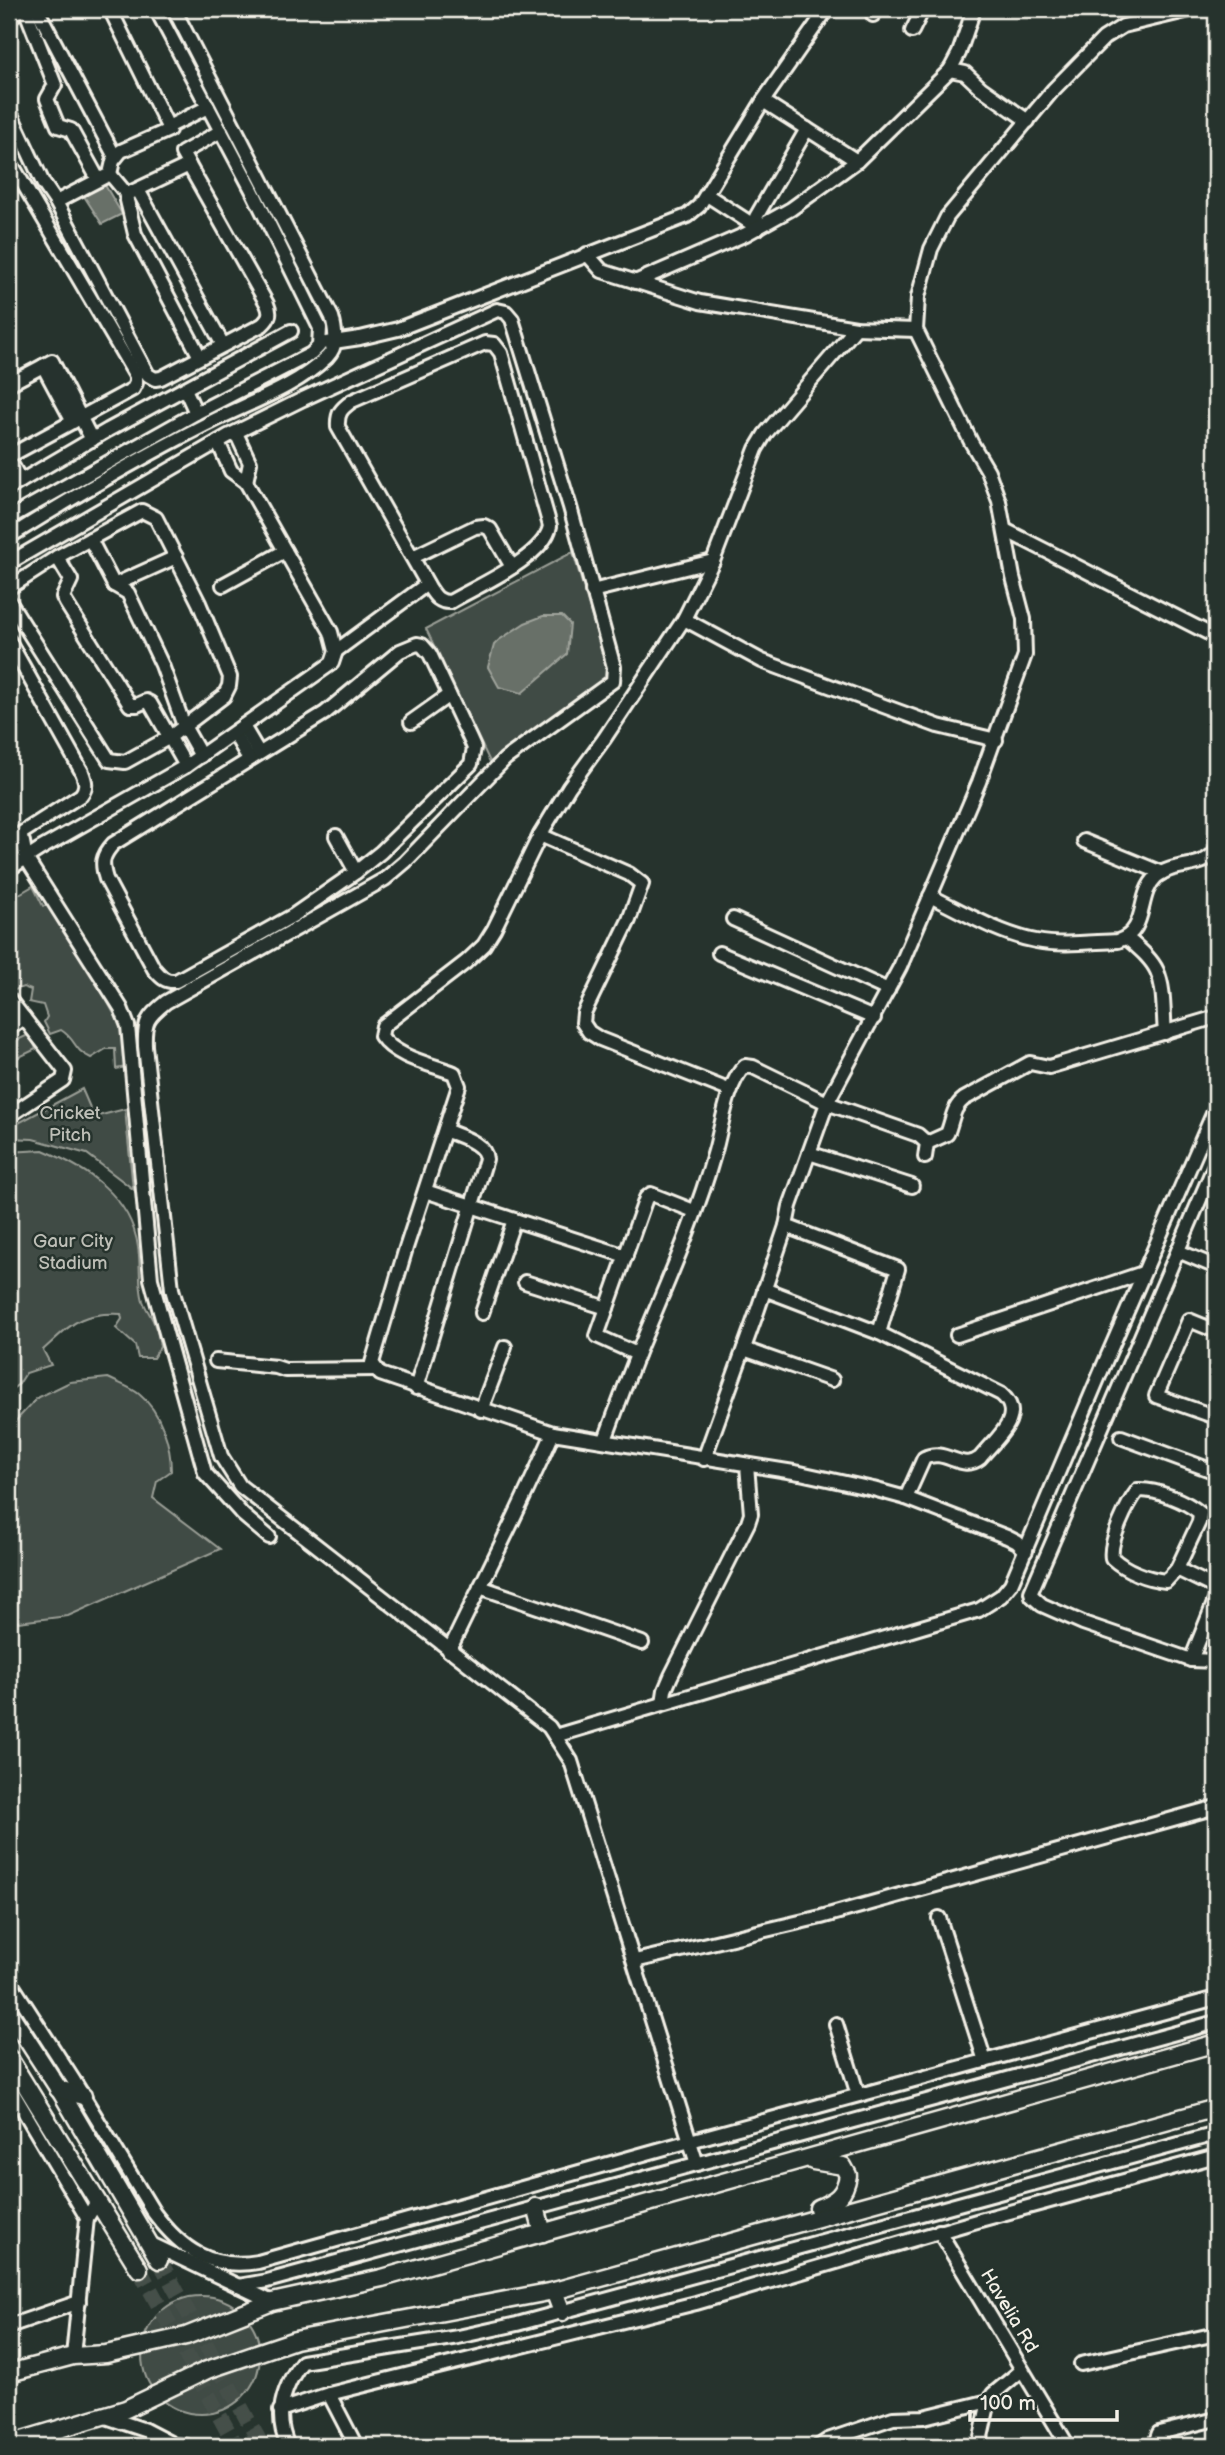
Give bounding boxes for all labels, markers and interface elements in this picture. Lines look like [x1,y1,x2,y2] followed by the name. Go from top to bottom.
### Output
[39,1102,101,1147] park label: Cricket Pitch
[33,1230,113,1275] park label: Gaur City Stadium
[975,2265,1043,2357] street label: Havelia Rd
[970,2378,1116,2422] scale bar
[980,2391,1036,2416] text: 100 m

